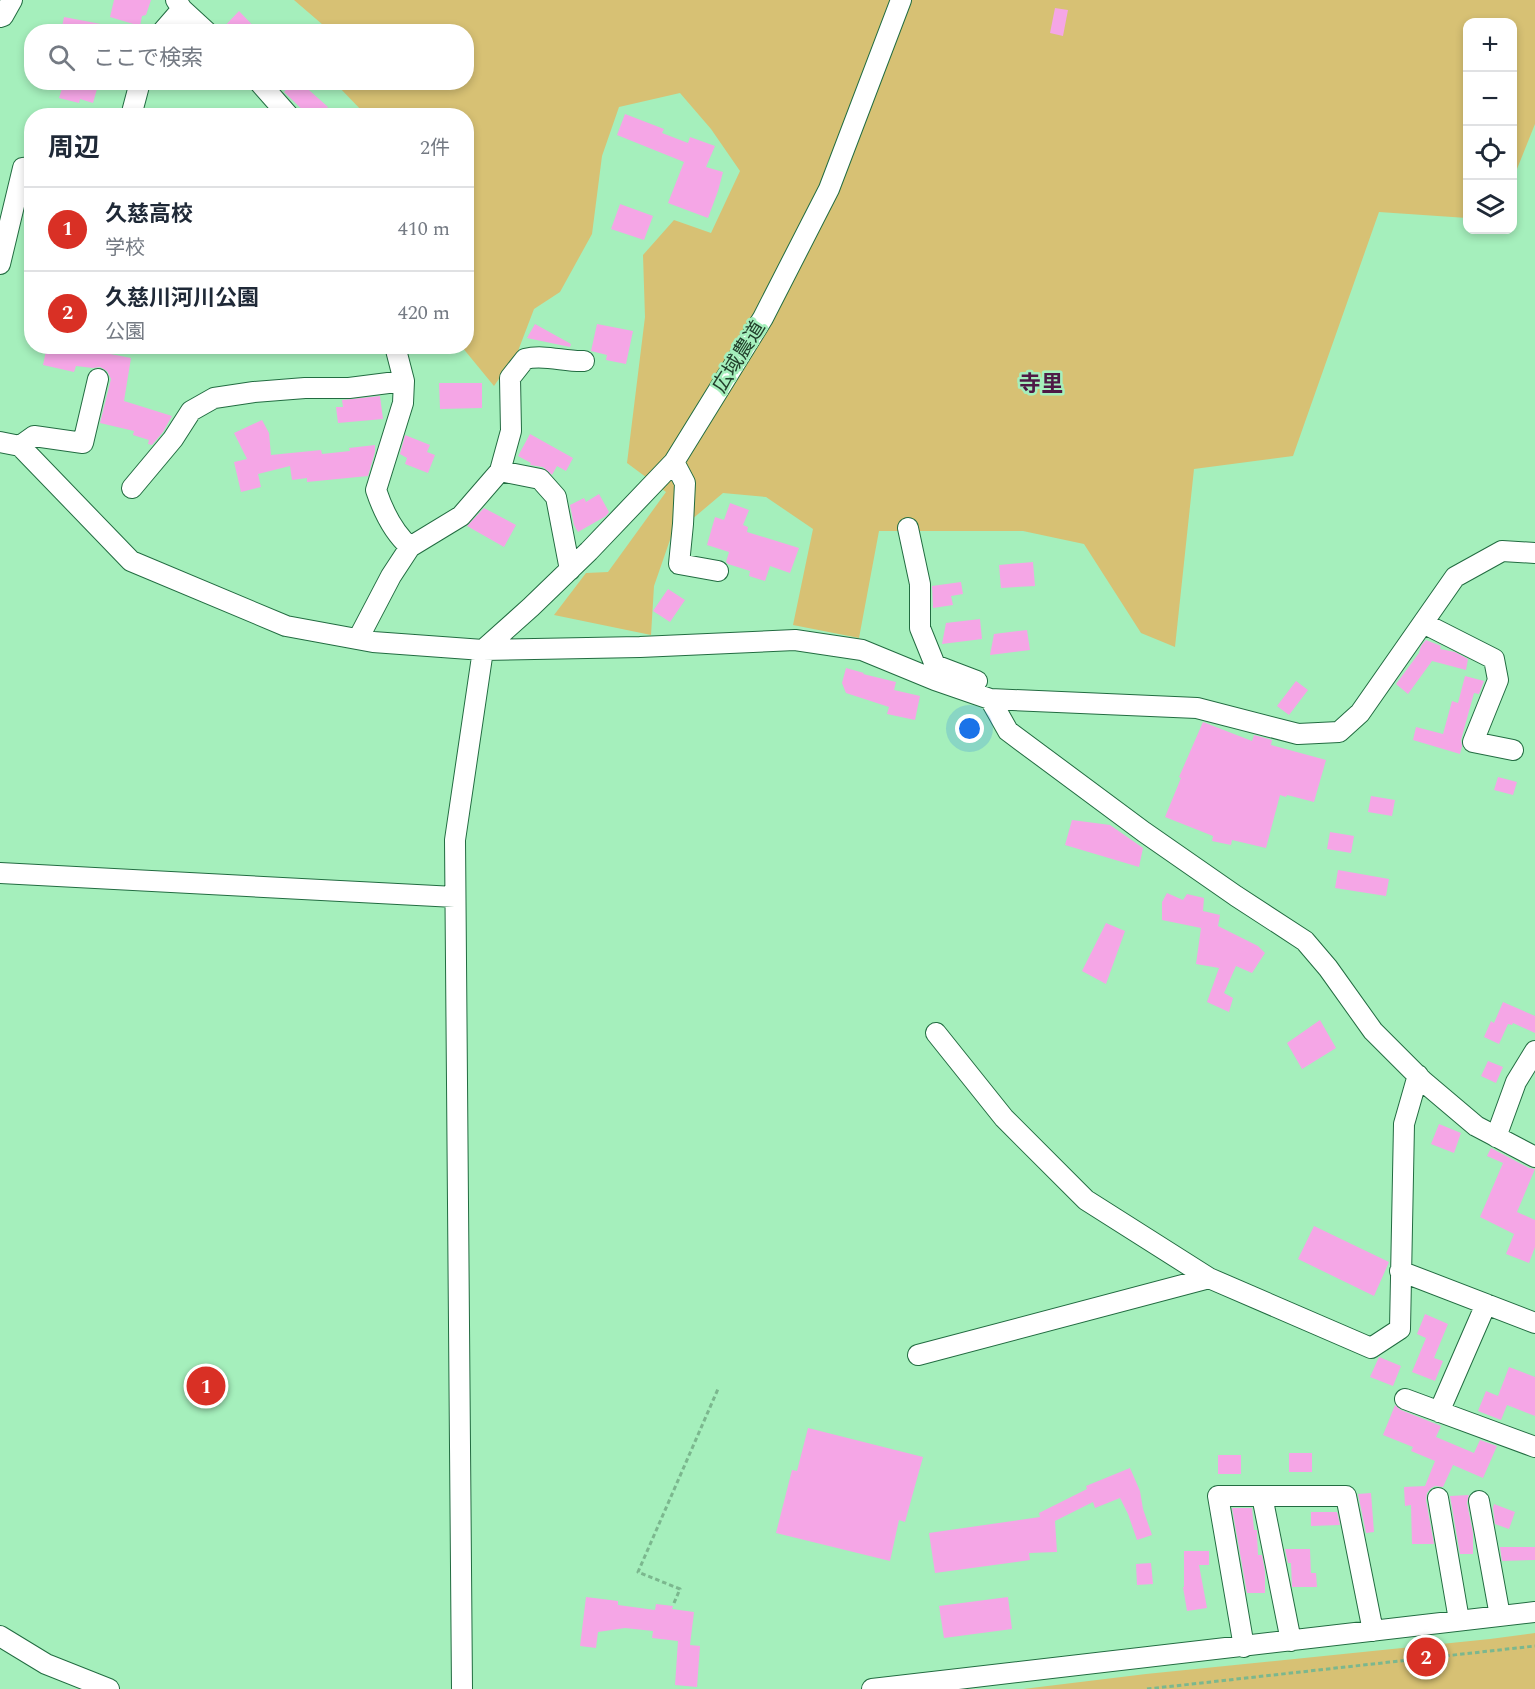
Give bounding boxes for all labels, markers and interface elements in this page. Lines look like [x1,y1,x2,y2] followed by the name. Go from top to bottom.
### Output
[1463,18,1517,234] map controls
[1463,18,1517,72] button: +
[24,24,474,90] search box
[45,41,78,74] icon: search
[93,42,203,75] text: ここで検索
[1463,72,1517,126] button: −
[1463,126,1517,180] button: locate
[48,128,100,168] text: 周辺
[420,133,450,163] text: 2件
[1463,180,1517,234] button: layers
[105,198,193,231] text: 久慈高校
[62,214,73,244] text: 1
[398,214,450,244] text: 410 m
[105,233,145,263] text: 学校
[105,282,259,315] text: 久慈川河川公園
[62,298,73,328] text: 2
[398,298,450,328] text: 420 m
[705,315,773,399] street label: 広域農道
[105,317,145,347] text: 公園
[1019,368,1063,401] district label: 寺里
[955,714,984,743] your location
[186,1364,226,1408] pin: 1
[1406,1634,1446,1680] pin: 2

